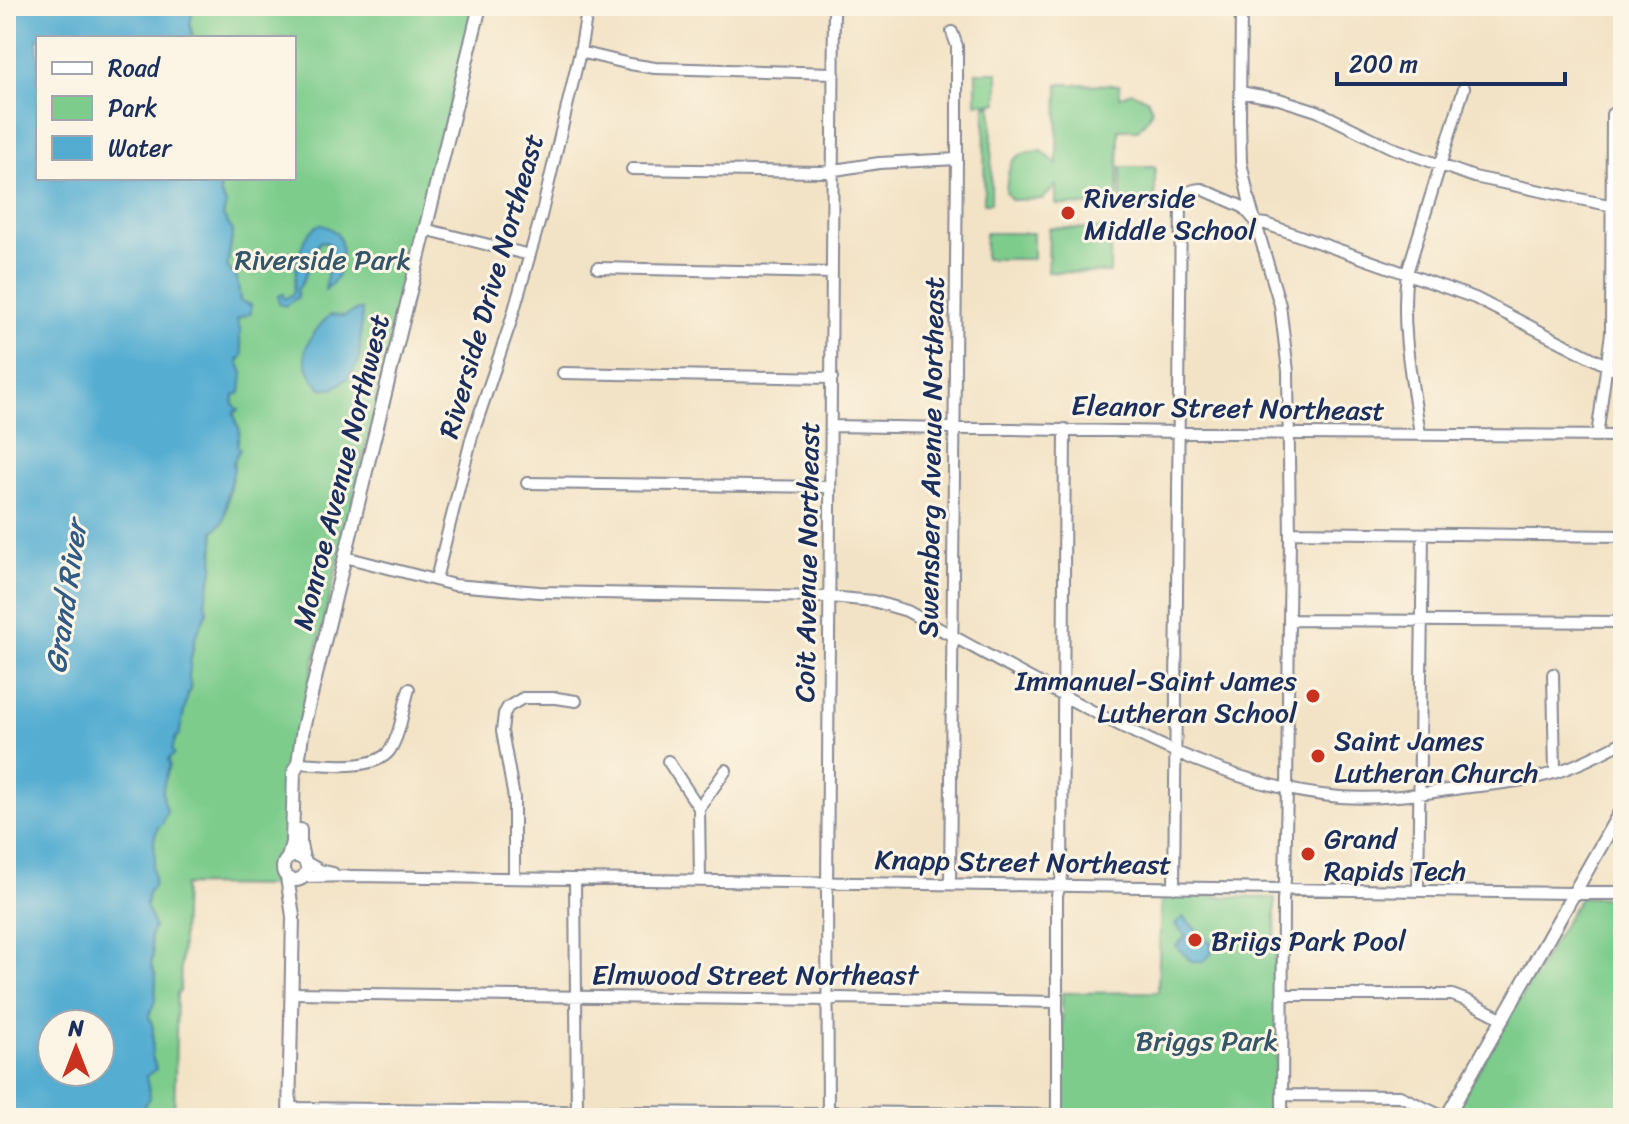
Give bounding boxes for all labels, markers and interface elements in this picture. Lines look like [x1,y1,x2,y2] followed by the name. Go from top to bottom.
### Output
[36,36,296,180] legend
[1337,36,1565,86] scale bar
[1349,43,1418,85] text: 200 m
[108,47,162,89] text: Road
[108,87,157,129] text: Park
[108,127,173,169] text: Water
[424,128,558,444] street label: Riverside Drive Northeast
[1084,173,1257,254] place label: Riverside Middle School
[1059,204,1077,222] marker: Riverside Middle School
[235,235,411,284] park label: Riverside Park
[903,276,959,638] street label: Swensberg Avenue Northeast
[278,309,404,635] street label: Monroe Avenue Northwest
[1071,381,1385,435] street label: Eleanor Street Northeast
[780,421,834,703] street label: Coit Avenue Northeast
[29,512,104,677] water label: Grand River
[1014,656,1298,737] place label: Immanuel-Saint James Lutheran School
[1304,687,1322,705] marker: Immanuel-Saint James Lutheran School
[1334,716,1538,797] place label: Saint James Lutheran Church
[1309,747,1327,765] marker: Saint James Lutheran Church
[1324,814,1466,895] place label: Grand Rapids Tech
[874,835,1172,889] street label: Knapp Street Northeast
[1299,845,1317,863] marker: Grand Rapids Tech
[1211,916,1407,965] place label: Briigs Park Pool
[1186,931,1204,949] marker: Briigs Park Pool
[592,950,920,999] street label: Elmwood Street Northeast
[36,1008,116,1088] north arrow
[67,1009,84,1048] text: N
[1136,1016,1278,1065] park label: Briggs Park

